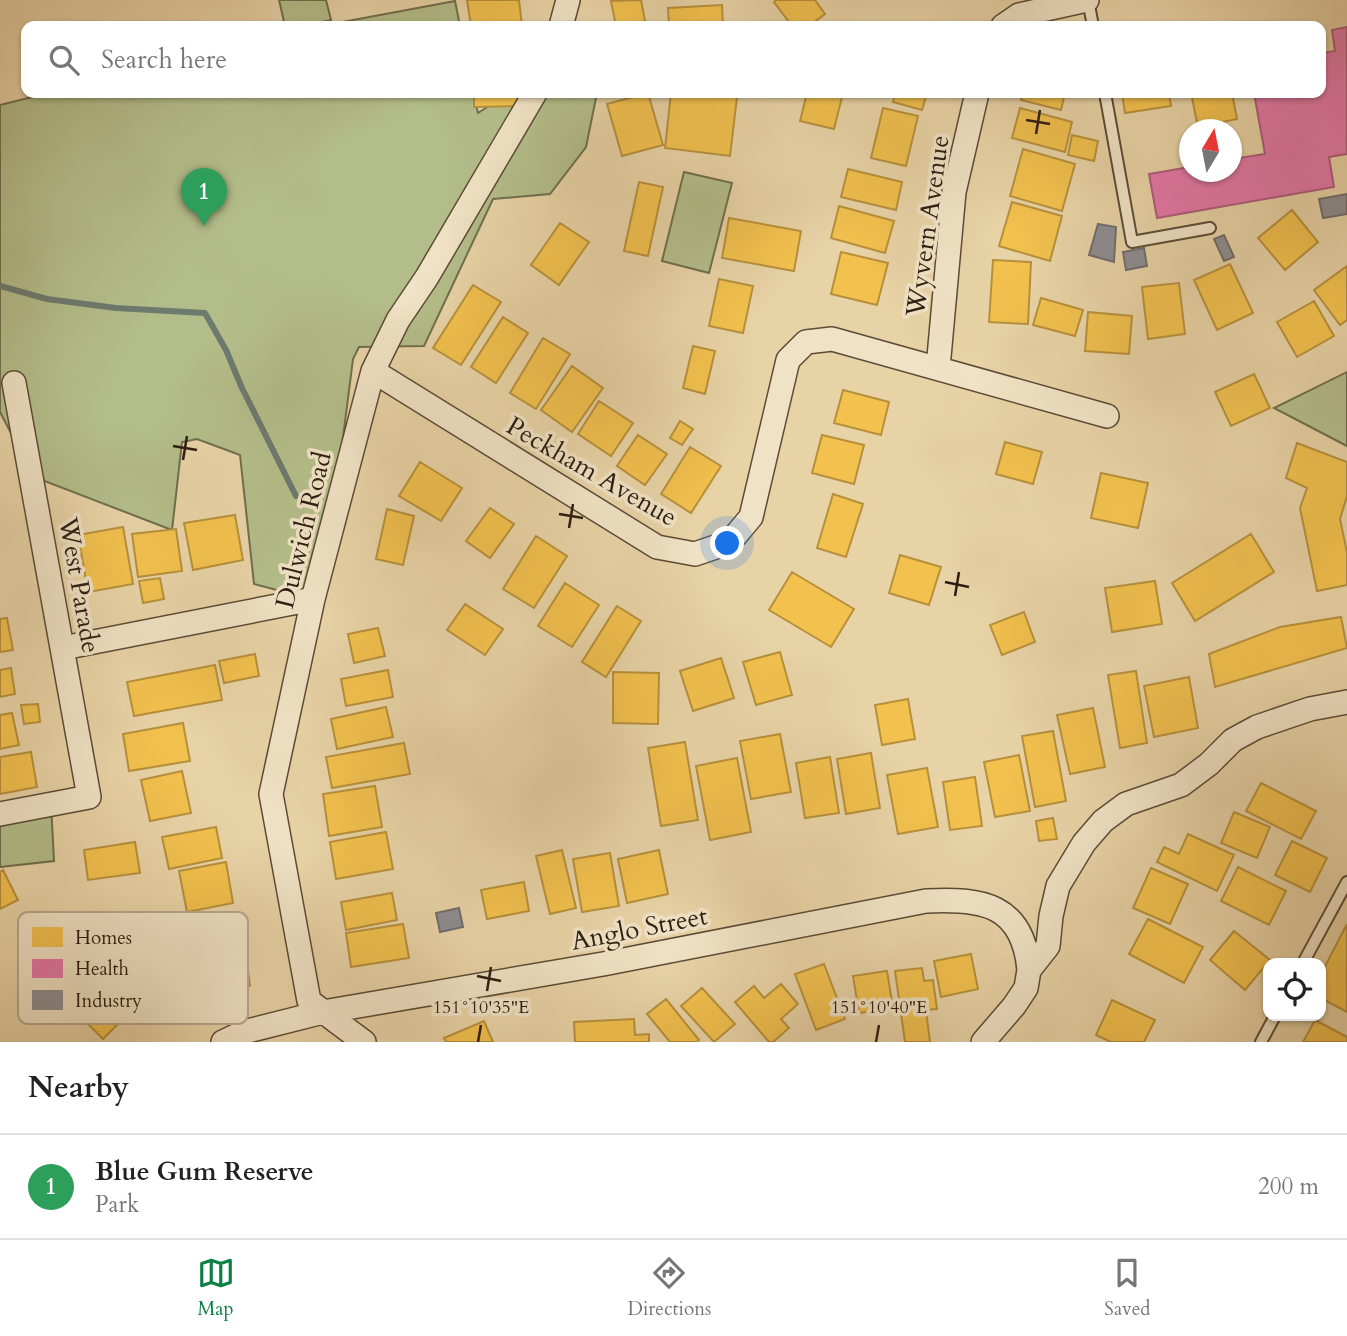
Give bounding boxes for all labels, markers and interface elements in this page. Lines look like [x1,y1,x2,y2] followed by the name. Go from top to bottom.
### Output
[21,21,1326,98] search box
[45,41,83,79] icon: search
[101,42,227,77] text: Search here
[1179,119,1242,182] north arrow
[897,133,958,320] street label: Wyvern Avenue
[181,168,227,226] pin: 1
[500,408,684,535] street label: Peckham Avenue
[267,448,340,612] street label: Dulwich Road
[50,513,109,656] street label: West Parade
[710,526,744,560] your location
[568,898,710,959] street label: Anglo Street
[18,912,248,1024] legend
[75,925,132,951] text: Homes
[75,956,130,982] text: Health
[1263,958,1326,1021] map controls
[1263,958,1326,1021] button: locate
[75,988,142,1014] text: Industry
[433,995,529,1020] text: 151°10'35"E
[831,995,927,1020] text: 151°10'40"E
[28,1067,129,1108] text: Nearby
[95,1154,314,1189] text: Blue Gum Reserve
[45,1171,57,1202] text: 1
[1258,1171,1319,1202] text: 200 m
[95,1189,139,1220] text: Park
[197,1254,235,1322] tab: Map
[628,1254,711,1322] tab: Directions
[1104,1254,1150,1322] tab: Saved

